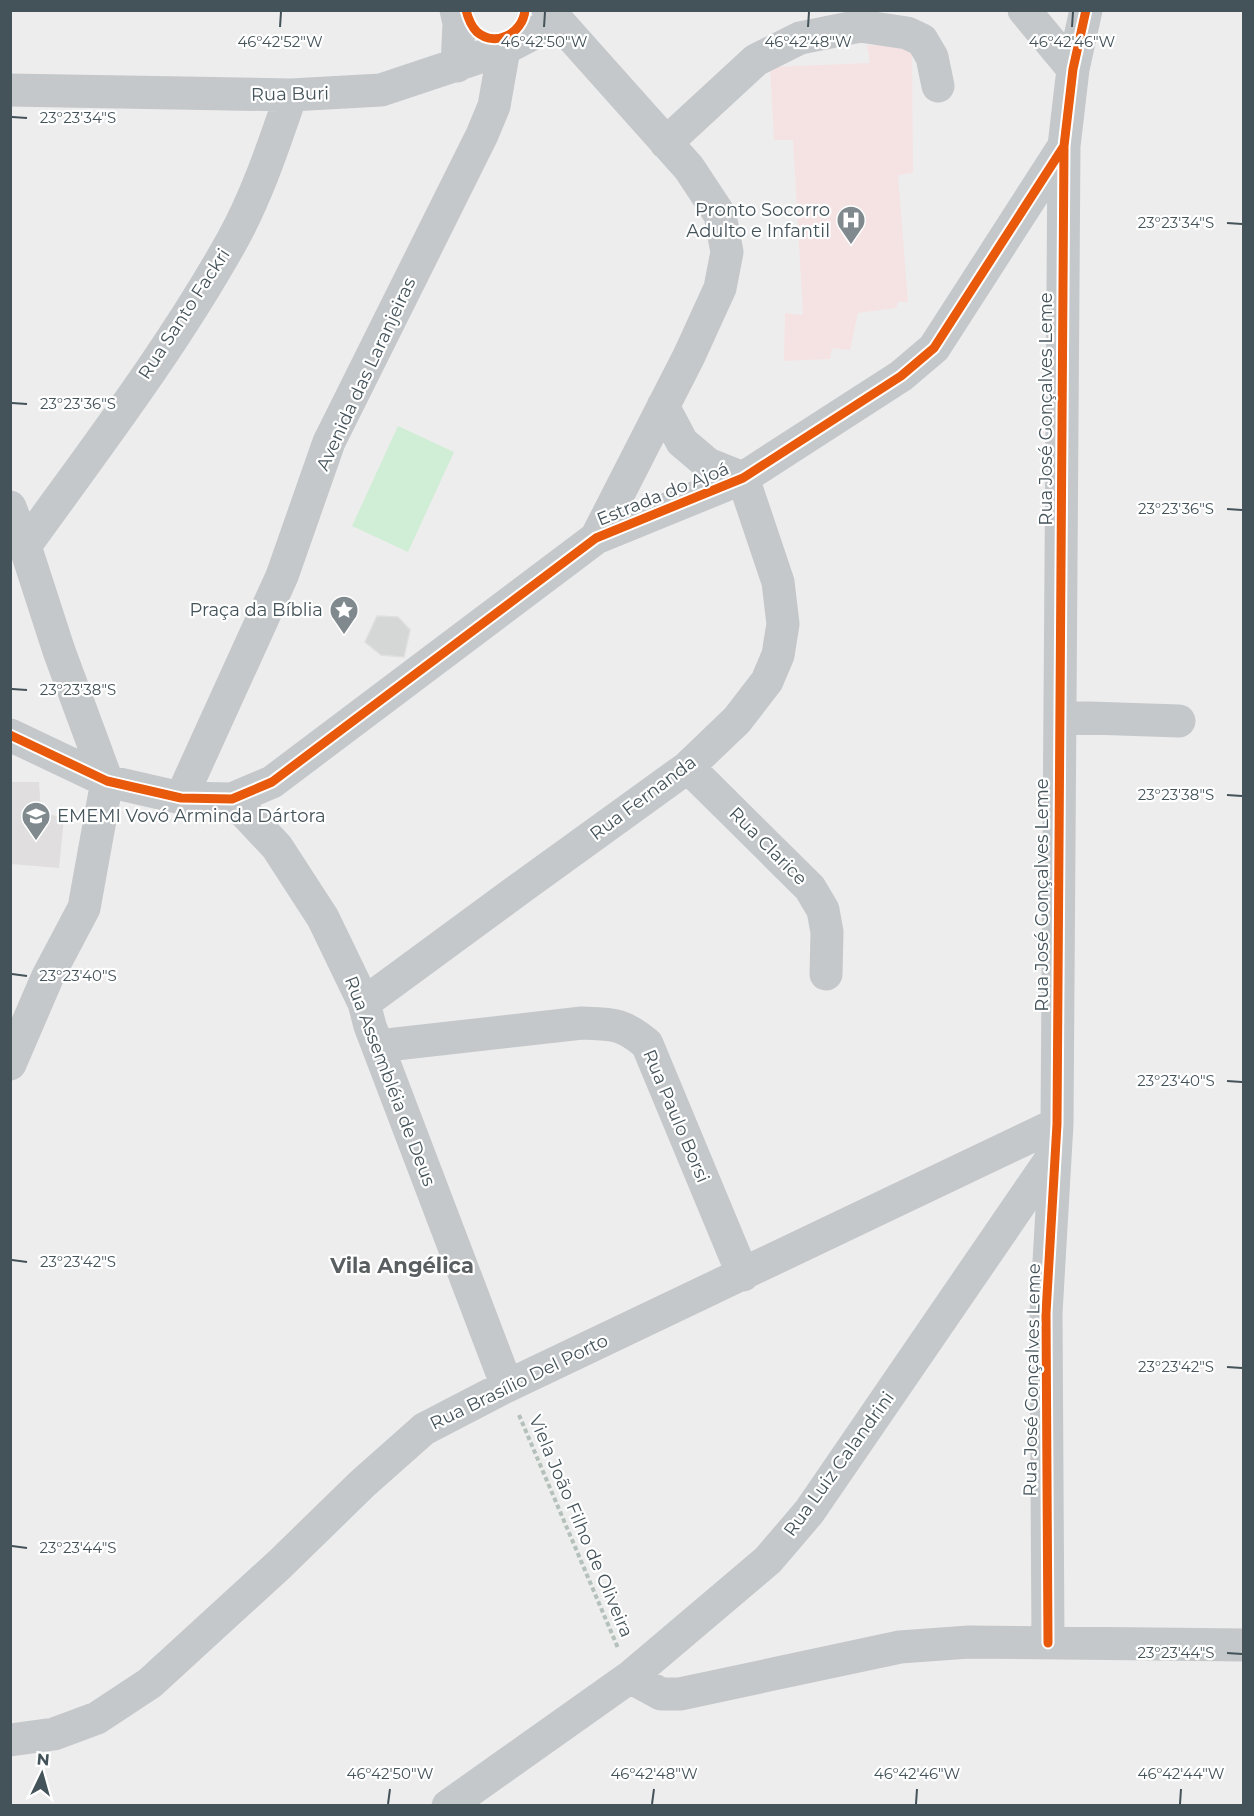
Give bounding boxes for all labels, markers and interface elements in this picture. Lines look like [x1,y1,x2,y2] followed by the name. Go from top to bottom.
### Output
[237,32,323,51] text: 46°42'52"W
[501,32,588,51] text: 46°42'50"W
[764,32,852,51] text: 46°42'48"W
[1029,32,1116,51] text: 46°42'46"W
[251,82,329,106] street label: Rua Buri
[40,108,116,127] text: 23°23'34"S
[686,199,830,242] place label: Pronto Socorro Adulto e Infantil
[835,204,867,246] hospital icon: Pronto Socorro Adulto e Infantil
[1138,213,1214,232] text: 23°23'34"S
[134,244,234,384] street label: Rua Santo Fackri
[312,274,421,474] street label: Avenida das Laranjeiras
[1035,292,1057,526] street label: Rua José Gonçalves Leme
[40,394,116,413] text: 23°23'36"S
[594,457,732,531] street label: Estrada do Ajoá
[1138,499,1214,518] text: 23°23'36"S
[328,594,360,636] place icon: Praça da Bíblia
[189,599,323,621] place label: Praça da Bíblia
[40,680,116,699] text: 23°23'38"S
[586,751,700,845] street label: Rua Fernanda
[1031,778,1053,1012] street label: Rua José Gonçalves Leme
[1138,785,1214,804] text: 23°23'38"S
[20,800,52,842] school or university icon: EMEMI Vovó Arminda Dártora
[724,802,812,890] street label: Rua Clarice
[57,805,326,827] place label: EMEMI Vovó Arminda Dártora
[39,966,117,985] text: 23°23'40"S
[340,973,440,1189] street label: Rua Assembléia de Deus
[638,1046,714,1186] street label: Rua Paulo Borsi
[1137,1071,1215,1090] text: 23°23'40"S
[40,1252,116,1271] text: 23°23'42"S
[329,1253,474,1278] district label: Vila Angélica
[1019,1263,1045,1497] street label: Rua José Gonçalves Leme
[426,1329,612,1435] street label: Rua Brasílio Del Porto
[1138,1357,1214,1376] text: 23°23'42"S
[779,1387,899,1541] street label: Rua Luiz Calandrini
[524,1412,638,1640] street label: Viela João Filho de Oliveira
[40,1538,116,1557] text: 23°23'44"S
[1138,1643,1214,1662] text: 23°23'44"S
[12,1744,72,1804] north arrow
[36,1750,51,1770] text: N
[347,1764,434,1783] text: 46°42'50"W
[610,1764,698,1783] text: 46°42'48"W
[874,1764,961,1783] text: 46°42'46"W
[1138,1764,1225,1783] text: 46°42'44"W

